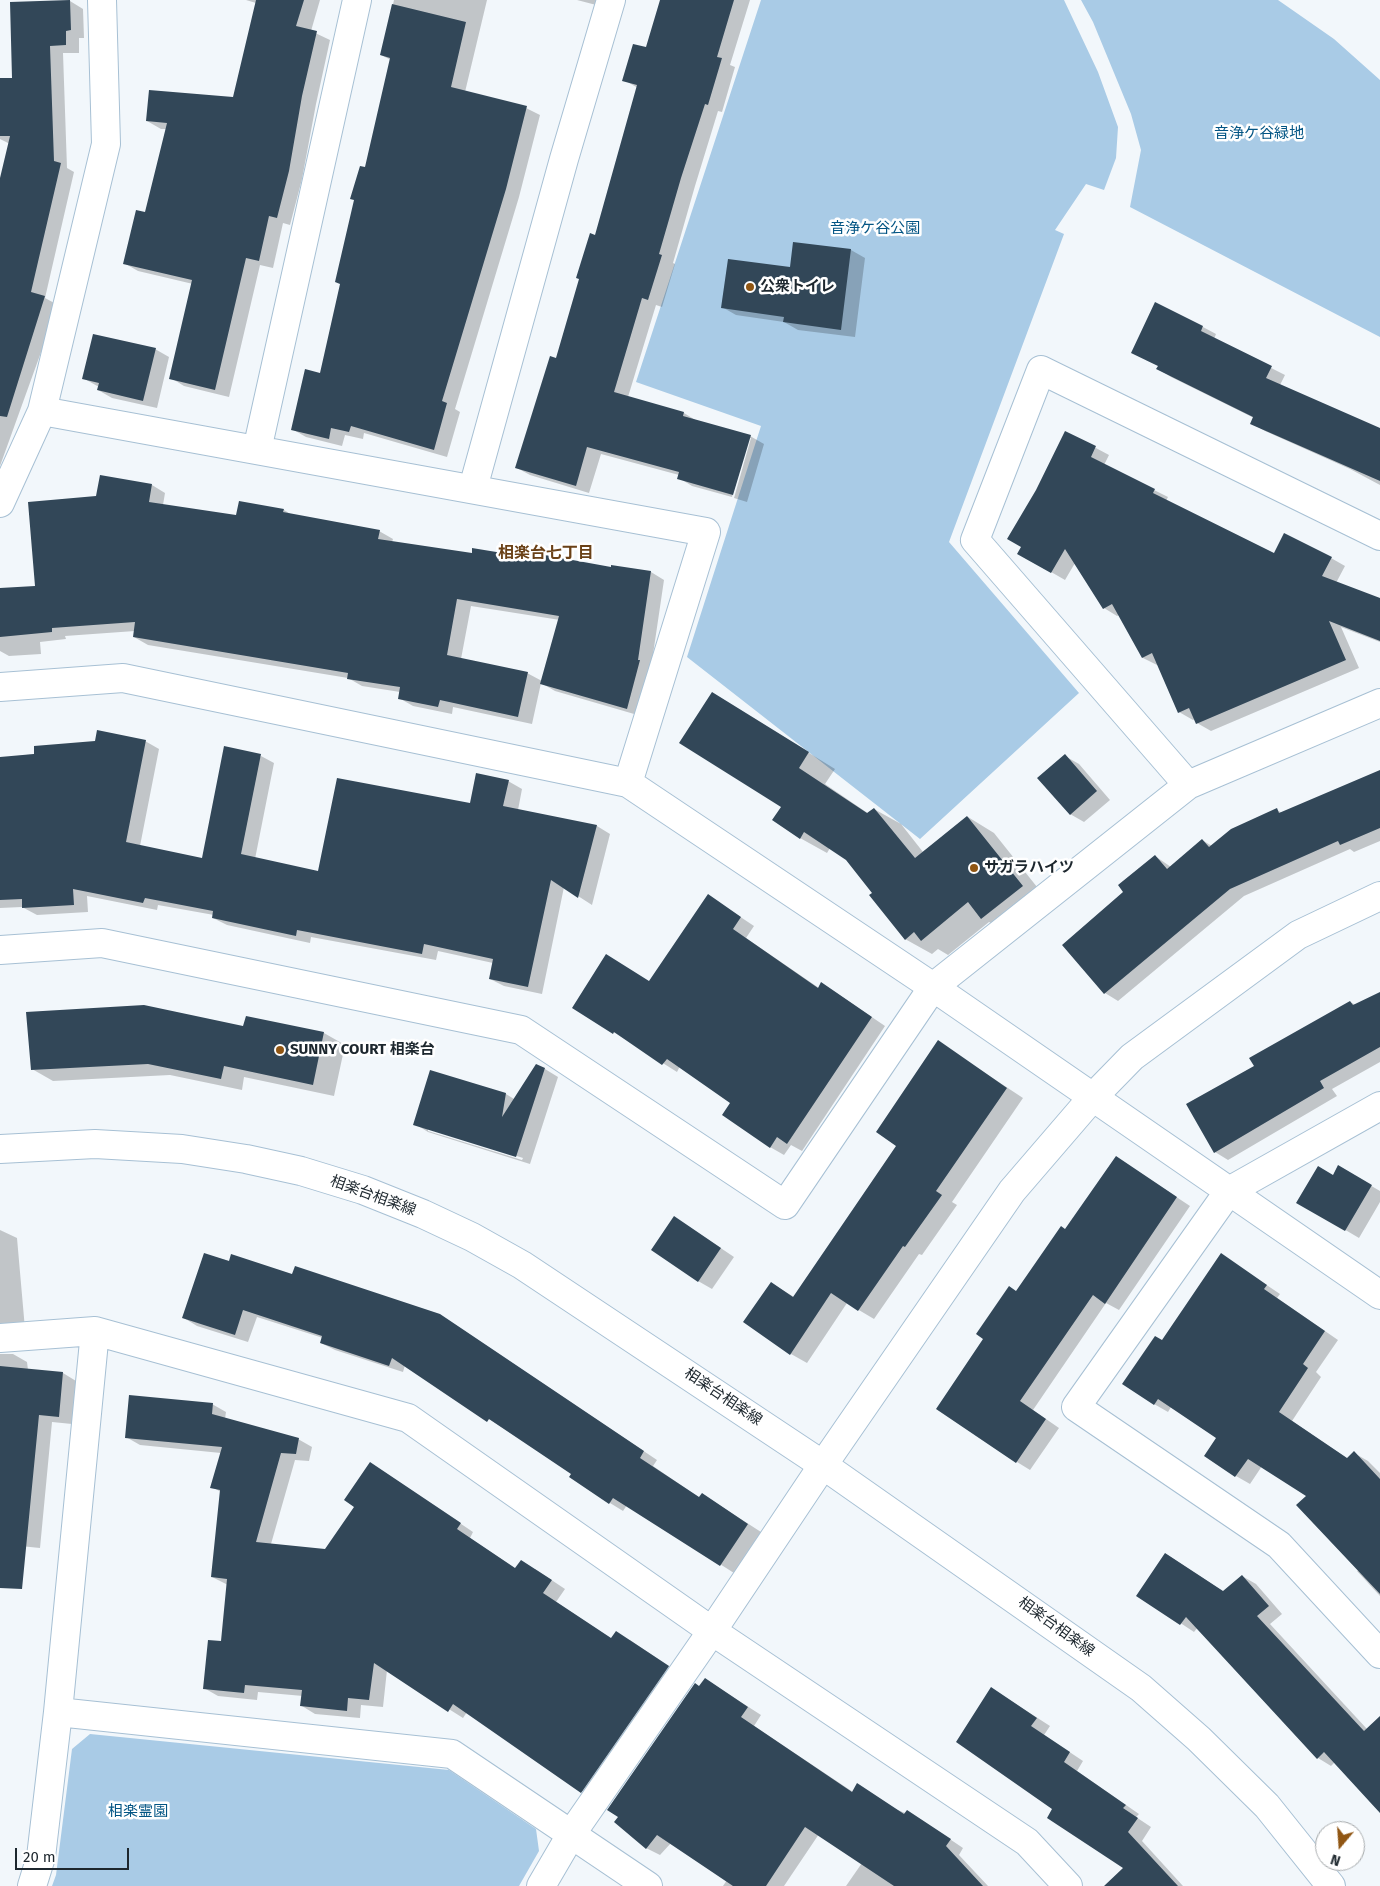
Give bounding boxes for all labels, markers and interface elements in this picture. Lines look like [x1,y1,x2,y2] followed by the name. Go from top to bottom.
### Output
[1214,125,1304,143] park label: 音浄ケ谷緑地
[830,220,920,238] park label: 音浄ケ谷公園
[760,278,835,296] place label: 公衆トイレ
[744,281,756,293] marker: 公衆トイレ
[498,544,594,564] district label: 相楽台七丁目
[984,859,1074,877] place label: サガラハイツ
[968,862,980,874] marker: サガラハイツ
[290,1041,435,1059] place label: SUNNY COURT 相楽台
[274,1044,286,1056] marker: SUNNY COURT 相楽台
[328,1172,418,1220] street label: 相楽台相楽線
[681,1364,765,1430] street label: 相楽台相楽線
[1014,1593,1098,1661] street label: 相楽台相楽線
[108,1803,168,1821] park label: 相楽霊園
[1315,1821,1365,1871] north arrow
[18,1838,131,1870] scale bar
[23,1848,56,1866] text: 20 m
[1328,1850,1343,1869] text: N

